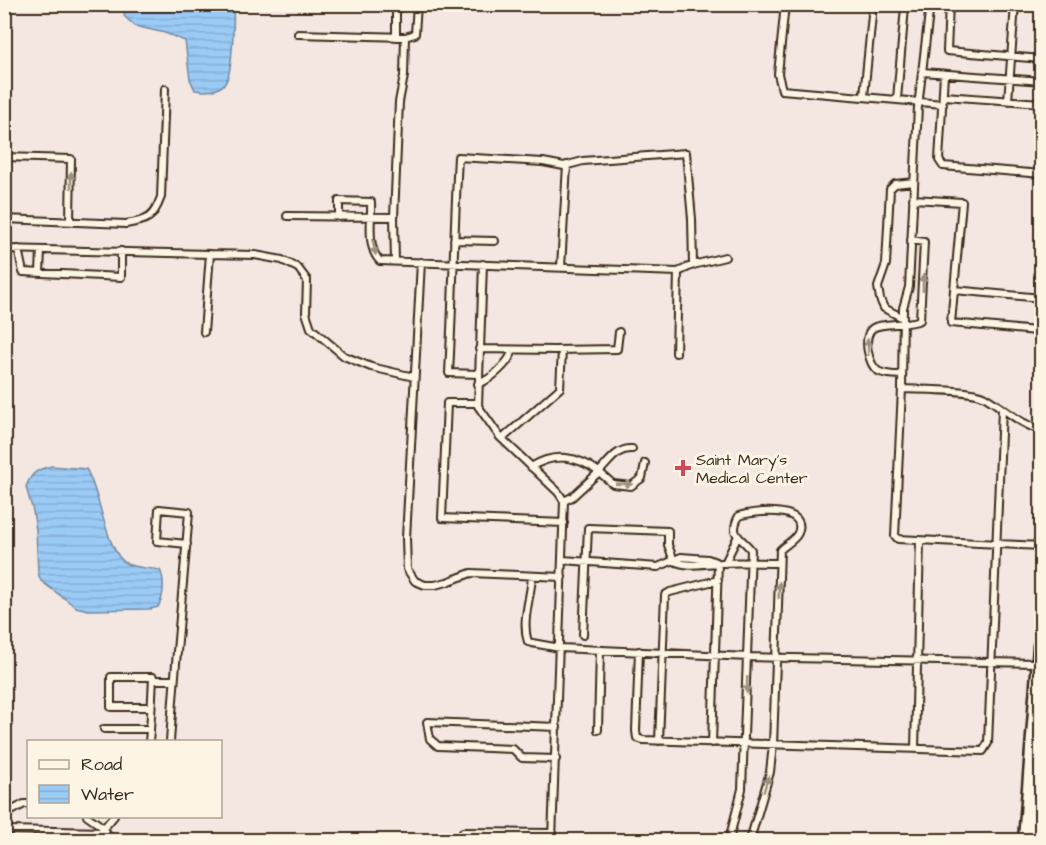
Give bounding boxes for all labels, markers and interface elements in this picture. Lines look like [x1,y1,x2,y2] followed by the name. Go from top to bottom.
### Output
[66,170,76,189] one-way arrow
[370,238,379,257] one-way arrow
[918,274,927,293] one-way arrow
[864,338,873,357] one-way arrow
[696,449,808,489] place label: Saint Mary's Medical Center
[674,459,692,477] marker: Saint Mary's Medical Center
[614,480,633,489] one-way arrow
[774,580,784,599] one-way arrow
[742,675,751,694] one-way arrow
[27,740,222,818] legend
[81,752,122,777] text: Road
[762,775,771,793] one-way arrow
[81,782,134,807] text: Water

